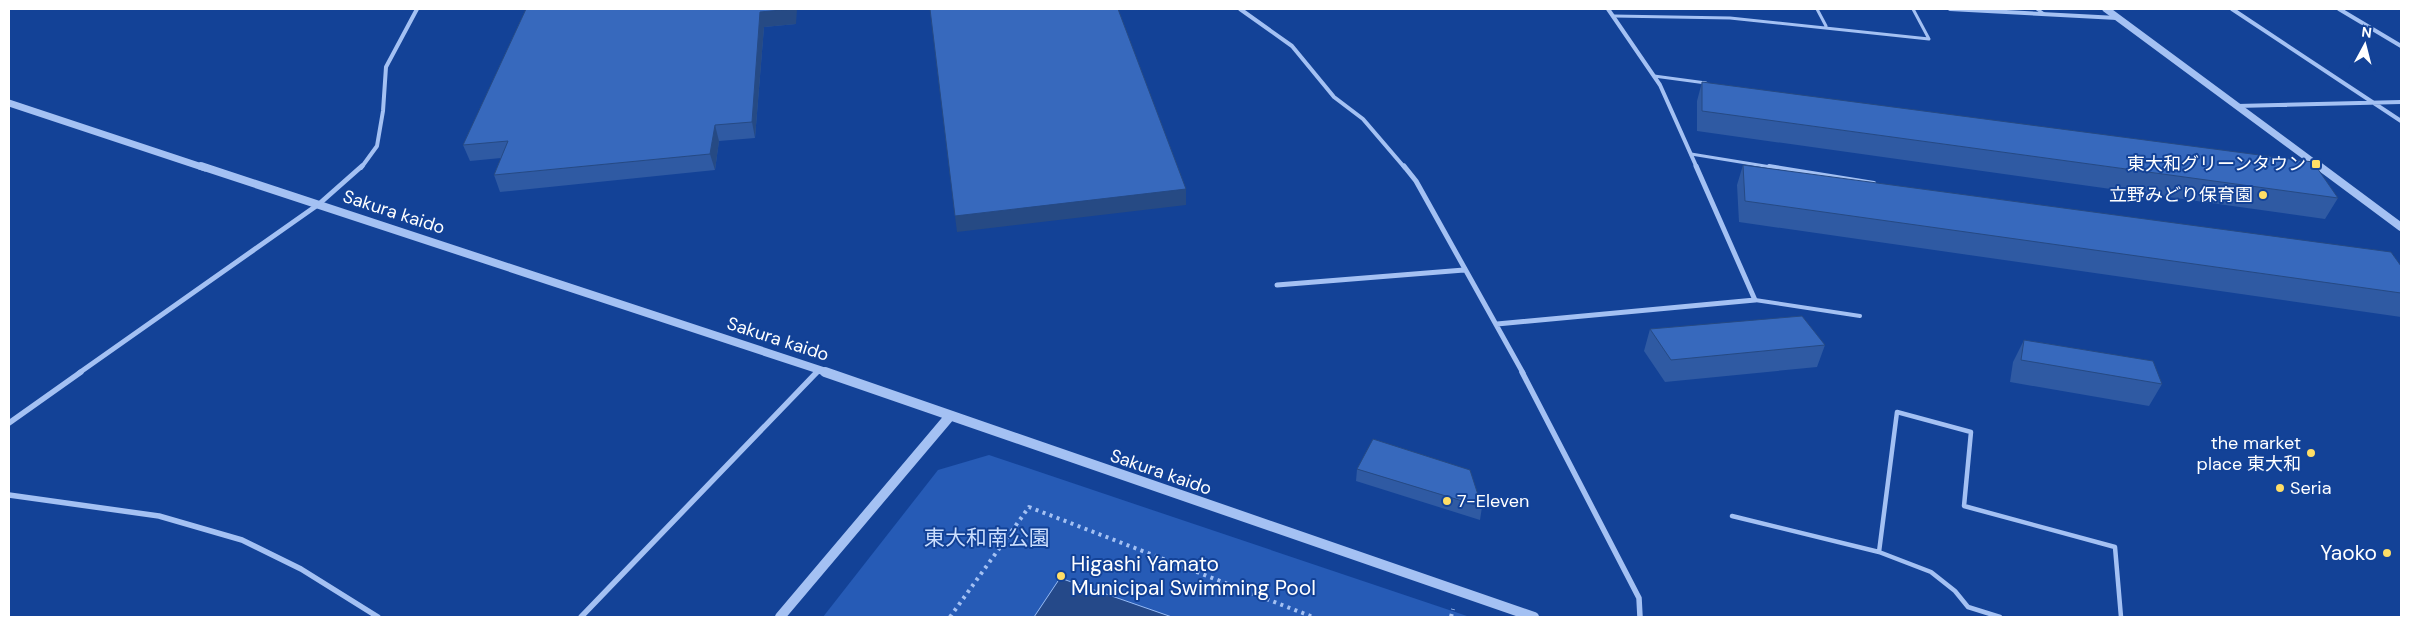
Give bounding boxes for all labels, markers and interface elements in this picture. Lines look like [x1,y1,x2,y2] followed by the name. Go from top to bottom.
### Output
[2340,20,2390,70] north arrow
[2360,23,2373,42] text: N
[2127,152,2306,176] place label: 東大和グリーンタウン
[2310,158,2322,170] marker: 東大和グリーンタウン
[2109,183,2253,207] place label: 立野みどり保育園
[340,184,448,240] street label: Sakura kaido
[2257,189,2269,201] marker: 立野みどり保育園
[724,311,832,367] street label: Sakura kaido
[2197,431,2301,476] place label: the market place 東大和
[1107,443,1215,501] street label: Sakura kaido
[2305,447,2317,459] marker: the market place 東大和
[2290,476,2331,500] place label: Seria
[2274,482,2286,494] marker: Seria
[1457,489,1529,513] place label: 7-Eleven
[1441,495,1453,507] marker: 7-Eleven
[924,524,1050,552] park label: 東大和南公園
[2320,539,2377,567] place label: Yaoko
[2381,547,2393,559] marker: Yaoko
[1071,550,1316,602] place label: Higashi Yamato Municipal Swimming Pool
[1055,570,1067,582] marker: Higashi Yamato Municipal Swimming Pool

